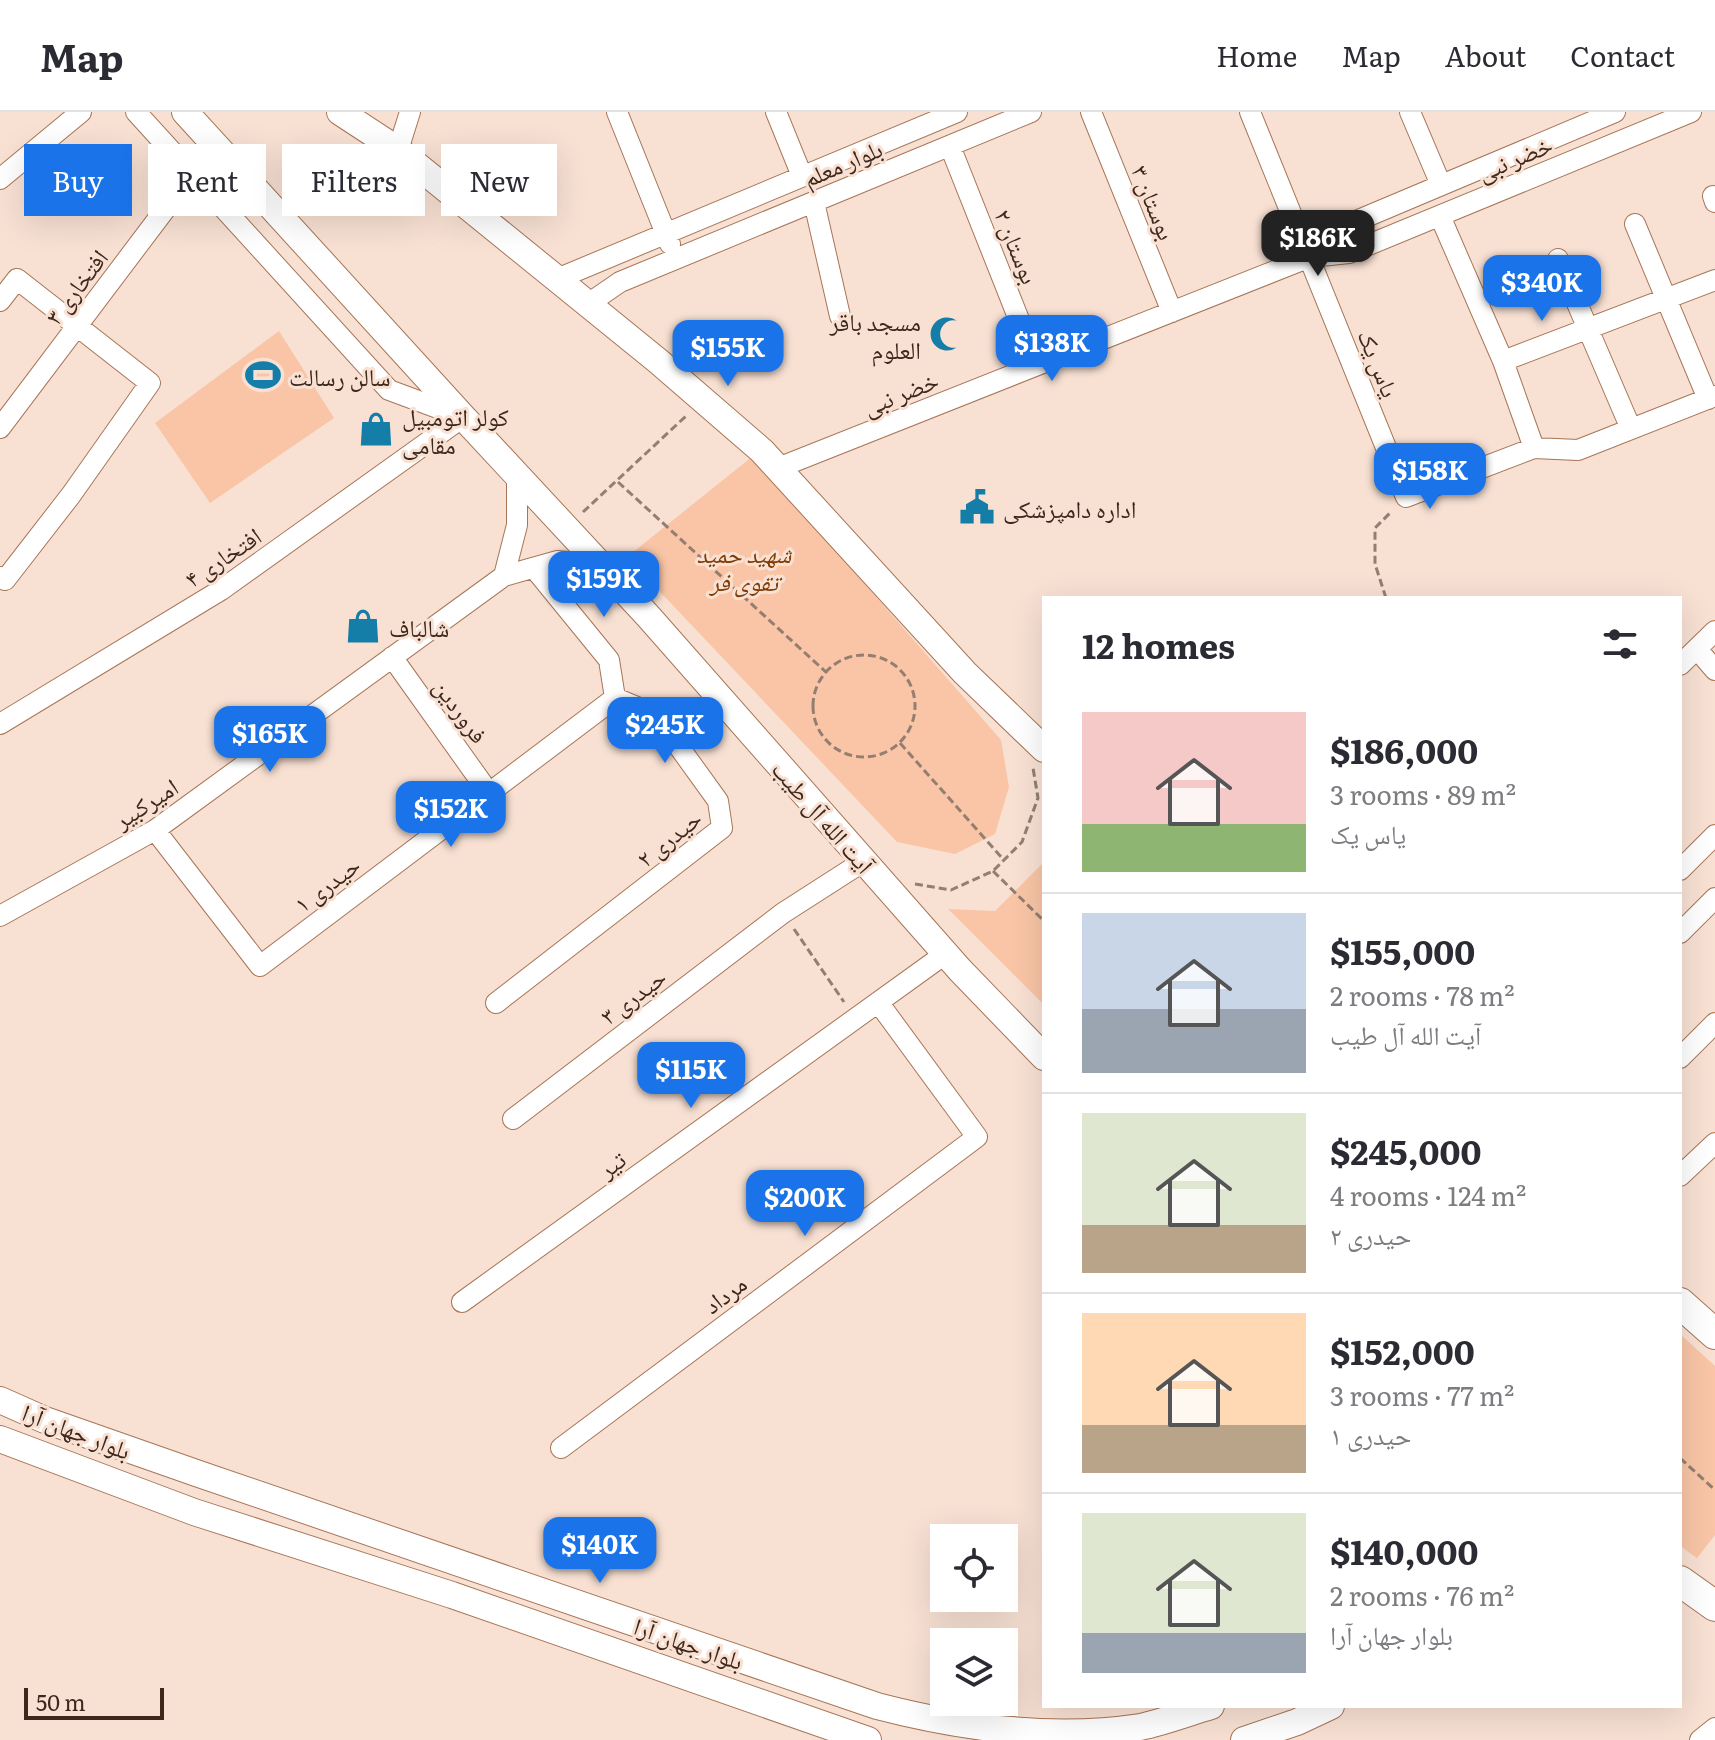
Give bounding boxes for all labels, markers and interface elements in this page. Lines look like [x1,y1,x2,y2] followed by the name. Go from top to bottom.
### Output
[40,27,124,84] text: Map
[1216,34,1297,76] text: Home
[1341,34,1401,76] text: Map
[1445,34,1526,76] text: About
[1570,34,1675,76] text: Contact
[1471,126,1557,188] street label: خضر نبی
[797,130,887,195] street label: بلوار معلم
[24,144,132,216] chip: Buy
[148,144,266,216] chip: Rent
[282,144,425,216] chip: Filters
[441,144,557,216] chip: New
[1124,159,1186,245] street label: بوستان ۳
[987,203,1049,289] street label: بوستان ۲
[1262,210,1374,278] pin: $186K
[1279,216,1357,255] text: $186K
[35,241,115,331] street label: افتخاری ۳
[1486,255,1598,323] pin: $340K
[1501,261,1583,300] text: $340K
[829,303,921,367] place label: مسجد باقر العلوم
[928,315,966,353] mosque icon: مسجد باقر العلوم
[996,315,1108,383] pin: $138K
[672,320,784,388] pin: $155K
[1014,321,1090,360] text: $138K
[1351,324,1409,402] street label: یاس یک
[691,326,765,365] text: $155K
[244,356,282,394] sports icon: سالن رسالت
[289,358,391,393] place label: سالن رسالت
[857,361,943,423] street label: خضر نبی
[402,398,509,461] place label: کولر اتومبیل مقامی
[357,410,395,448] shop icon: کولر اتومبیل مقامی
[1374,443,1486,511] pin: $158K
[1392,449,1468,488] text: $158K
[958,488,996,526] public building icon: اداره دامپزشکی
[1003,490,1136,525] place label: اداره دامپزشکی
[176,517,268,595] street label: افتخاری ۴
[697,535,793,598] park label: شهید حمید تقوی فر
[548,551,660,619] pin: $159K
[566,557,642,596] text: $159K
[344,607,382,645] shop icon: شالباف
[389,609,449,644] place label: شالباف
[1082,619,1235,669] text: 12 homes
[1598,622,1642,666] icon: filters
[427,670,497,750] street label: فروردین
[609,697,721,765] pin: $245K
[625,703,705,742] text: $245K
[214,706,326,774] pin: $165K
[232,712,308,751] text: $165K
[1330,724,1478,774] text: $186,000
[1146,744,1242,840] icon: home
[765,752,884,881] street label: آیت الله آل طیب
[105,768,184,836] street label: امیرکبیر
[1330,774,1516,813] text: 3 rooms · 89 m²
[395,781,507,849] pin: $152K
[414,787,488,826] text: $152K
[628,800,708,874] street label: حیدری ۲
[1330,813,1406,852] text: یاس یک
[286,846,366,920] street label: حیدری ۱
[1330,925,1475,975] text: $155,000
[1146,945,1242,1041] icon: home
[592,958,672,1032] street label: حیدری ۳
[1330,975,1515,1014] text: 2 rooms · 78 m²
[1330,1014,1481,1053] text: آیت الله آل طیب
[635,1042,747,1110] pin: $115K
[655,1048,727,1087] text: $115K
[1330,1125,1481,1175] text: $245,000
[589,1141,632,1186] street label: تیر
[1146,1145,1242,1241] icon: home
[749,1170,861,1238] pin: $200K
[1330,1175,1526,1214] text: 4 rooms · 124 m²
[764,1176,846,1215] text: $200K
[1330,1214,1411,1253] text: حیدری ۲
[695,1265,753,1321] street label: مرداد
[1330,1325,1475,1375] text: $152,000
[1146,1345,1242,1441] icon: home
[1330,1375,1514,1414] text: 3 rooms · 77 m²
[18,1393,136,1467] street label: بلوار جهان آرا
[1330,1414,1411,1453] text: حیدری ۱
[544,1517,656,1585] pin: $140K
[561,1523,639,1562] text: $140K
[930,1524,1018,1716] map controls
[930,1524,1018,1612] button: locate
[1330,1525,1478,1575] text: $140,000
[1146,1545,1242,1641] icon: home
[1330,1575,1514,1614] text: 2 rooms · 76 m²
[630,1607,748,1677] street label: بلوار جهان آرا
[1330,1614,1453,1653] text: بلوار جهان آرا
[930,1628,1018,1716] button: layers
[24,1684,164,1720] scale bar
[36,1685,86,1718] text: 50 m

